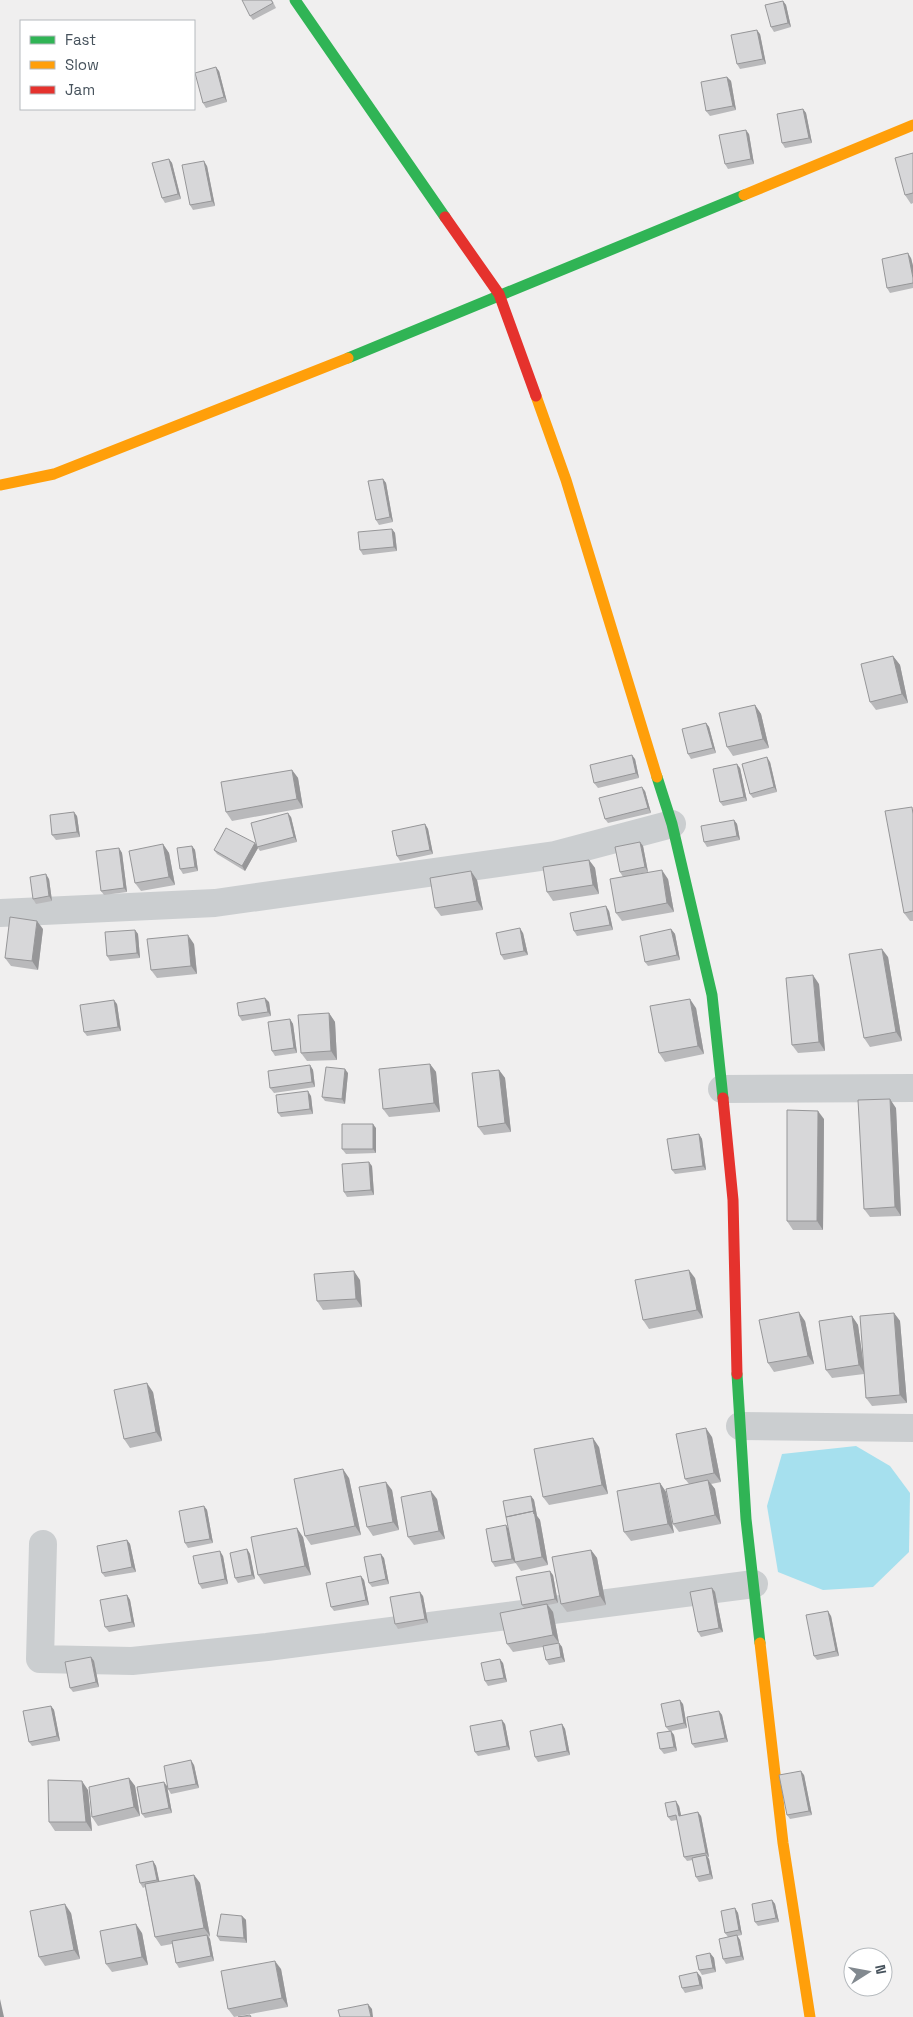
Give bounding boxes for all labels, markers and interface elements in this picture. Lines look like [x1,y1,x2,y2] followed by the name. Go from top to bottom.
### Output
[20,20,195,110] legend
[65,30,96,49] text: Fast
[65,55,99,74] text: Slow
[65,80,95,99] text: Jam
[843,1947,893,1997] north arrow
[871,1963,890,1976] text: N

